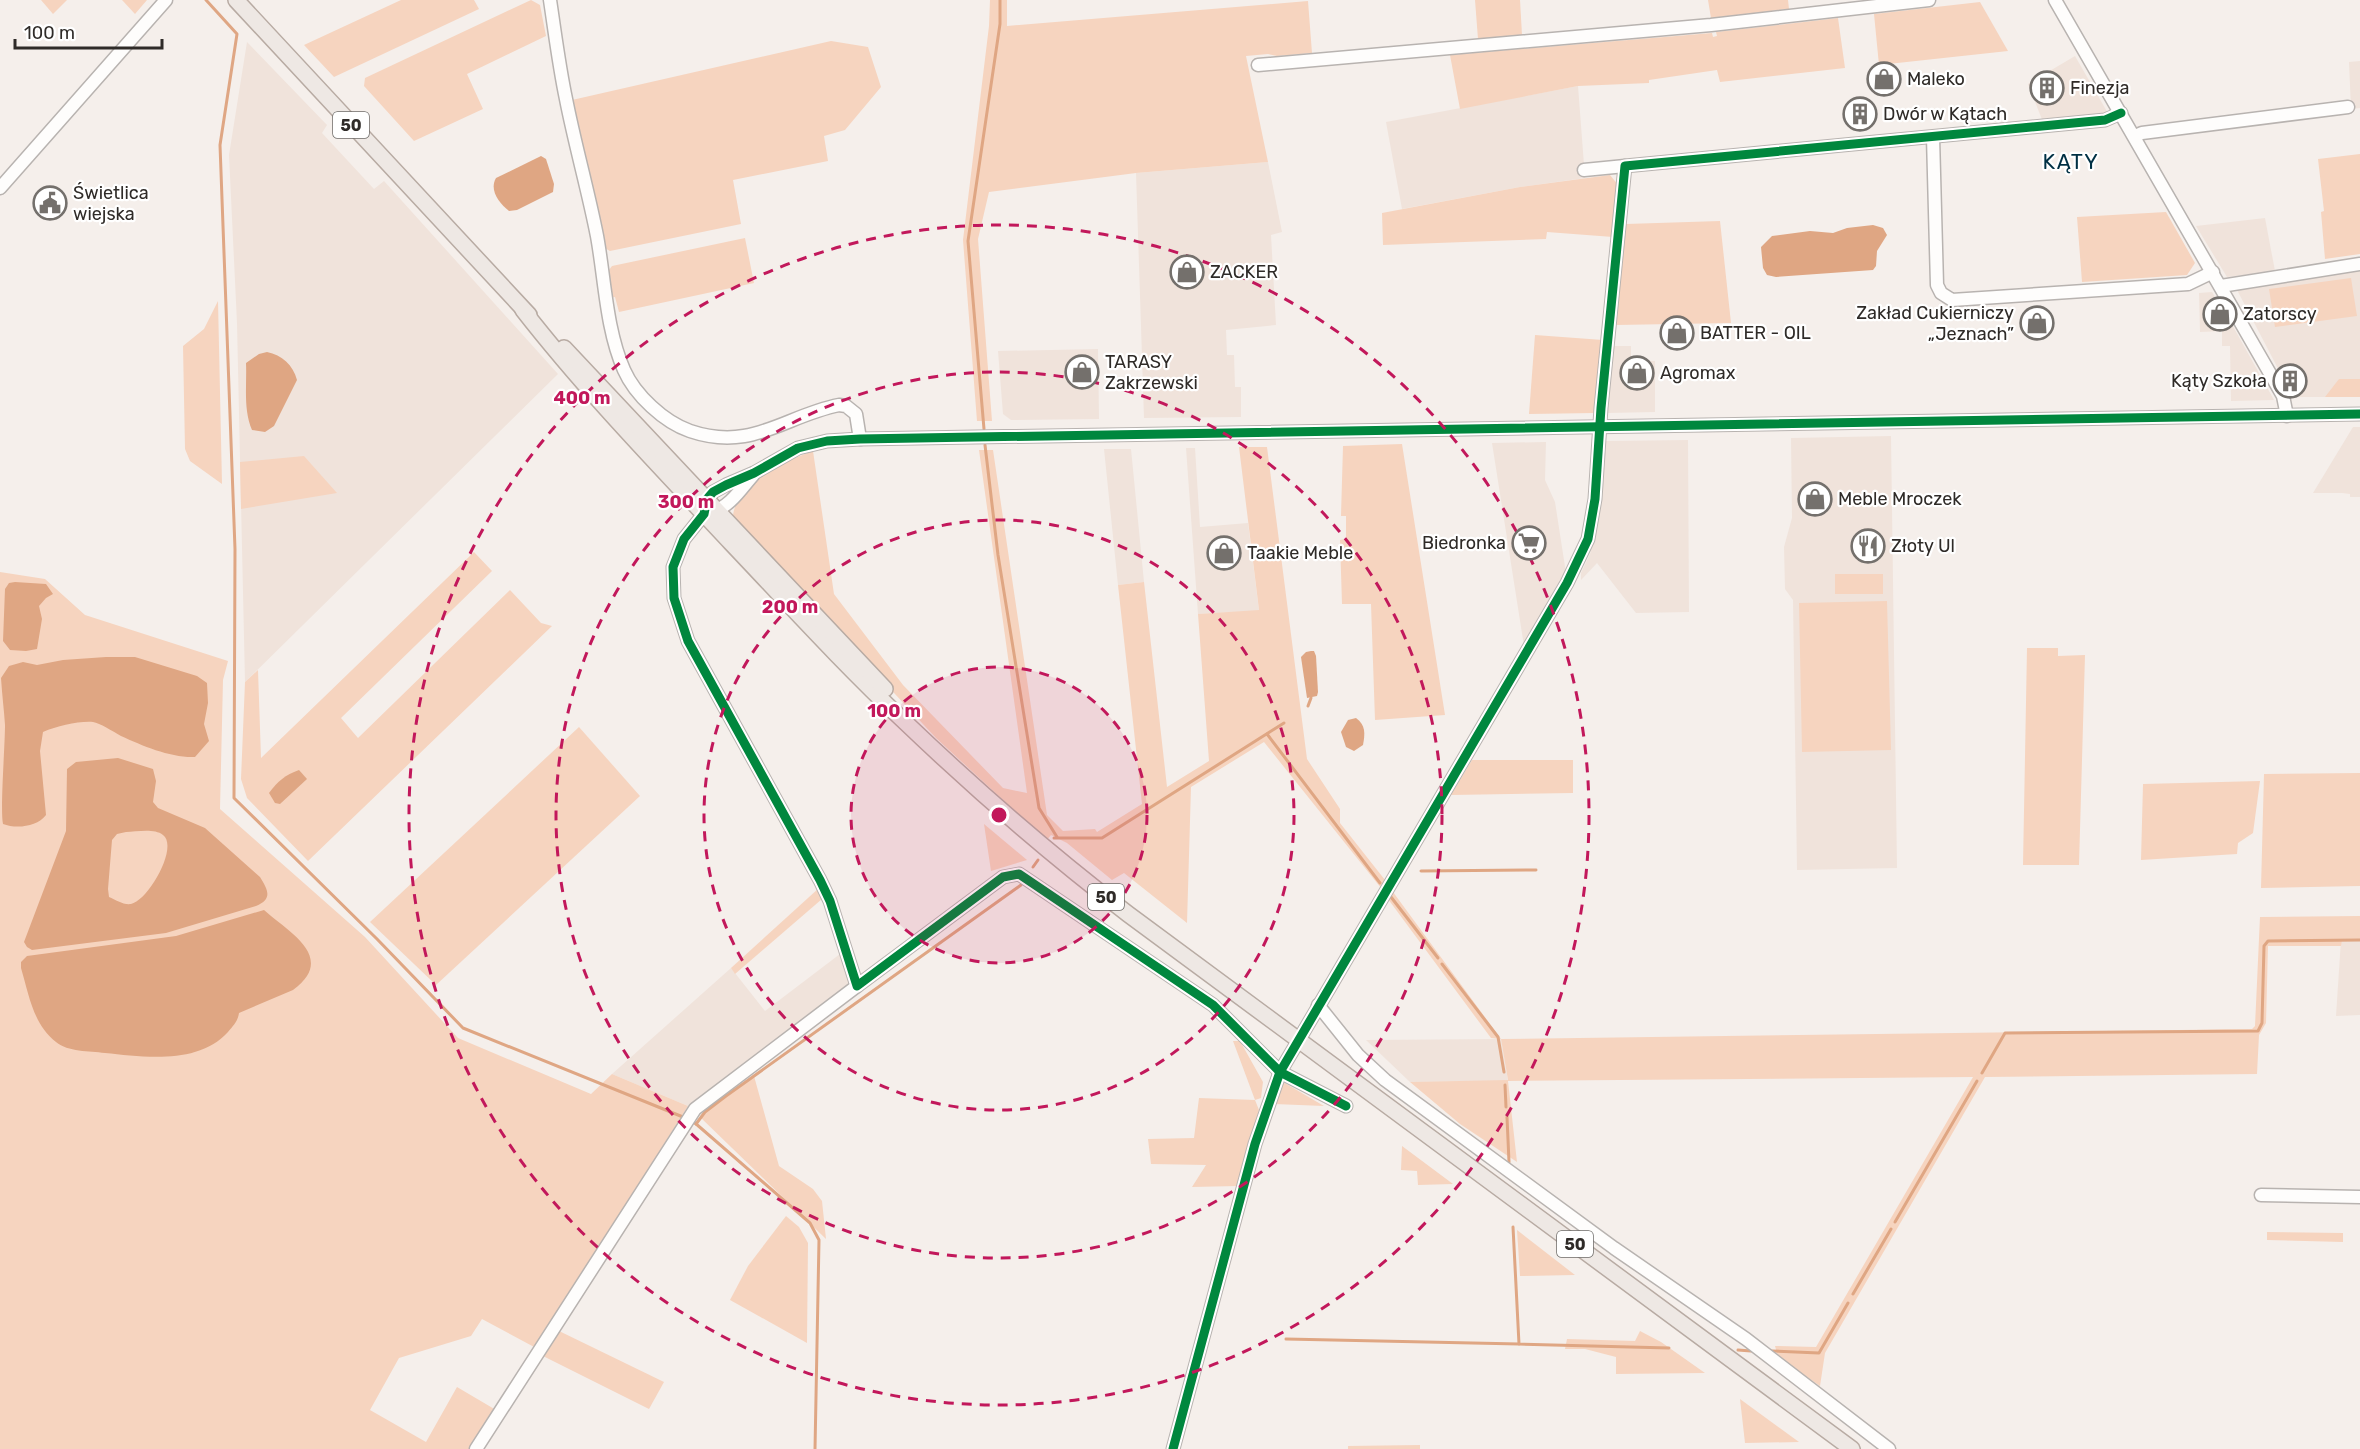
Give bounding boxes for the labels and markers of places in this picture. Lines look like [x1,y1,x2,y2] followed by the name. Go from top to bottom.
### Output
[1866,61,1902,97] shop icon: Maleko
[1907,68,1965,90] place label: Maleko
[2029,70,2065,106] building icon: Finezja
[2070,77,2130,99] place label: Finezja
[1842,96,1878,132] building icon: Dwór w Kątach
[1883,103,2007,125] place label: Dwór w Kątach
[73,182,149,225] place label: Świetlica wiejska
[32,185,68,221] public building icon: Świetlica wiejska
[1169,254,1205,290] shop icon: ZACKER
[1210,261,1278,283] place label: ZACKER
[2202,296,2238,332] shop icon: Zatorscy
[1856,302,2014,345] place label: Zakład Cukierniczy „Jeznach”
[2243,303,2317,325] place label: Zatorscy
[2019,305,2055,341] shop icon: Zakład Cukierniczy „Jeznach”
[1659,315,1695,351] shop icon: BATTER - OIL
[1700,322,1811,344] place label: BATTER - OIL
[1105,351,1198,394] place label: TARASY Zakrzewski
[1064,354,1100,390] shop icon: TARASY Zakrzewski
[1619,355,1655,391] shop icon: Agromax
[1660,362,1736,384] place label: Agromax
[2272,363,2308,399] building icon: Kąty Szkoła
[2171,370,2267,392] place label: Kąty Szkoła
[1797,481,1833,517] shop icon: Meble Mroczek
[1838,488,1962,510] place label: Meble Mroczek
[1511,525,1547,561] supermarket icon: Biedronka
[1850,528,1886,564] restaurant icon: Złoty Ul
[1422,532,1506,554] place label: Biedronka
[1206,535,1242,571] shop icon: Taakie Meble
[1891,535,1955,557] place label: Złoty Ul
[1247,542,1353,564] place label: Taakie Meble
[989,805,1009,825] centre of rings

